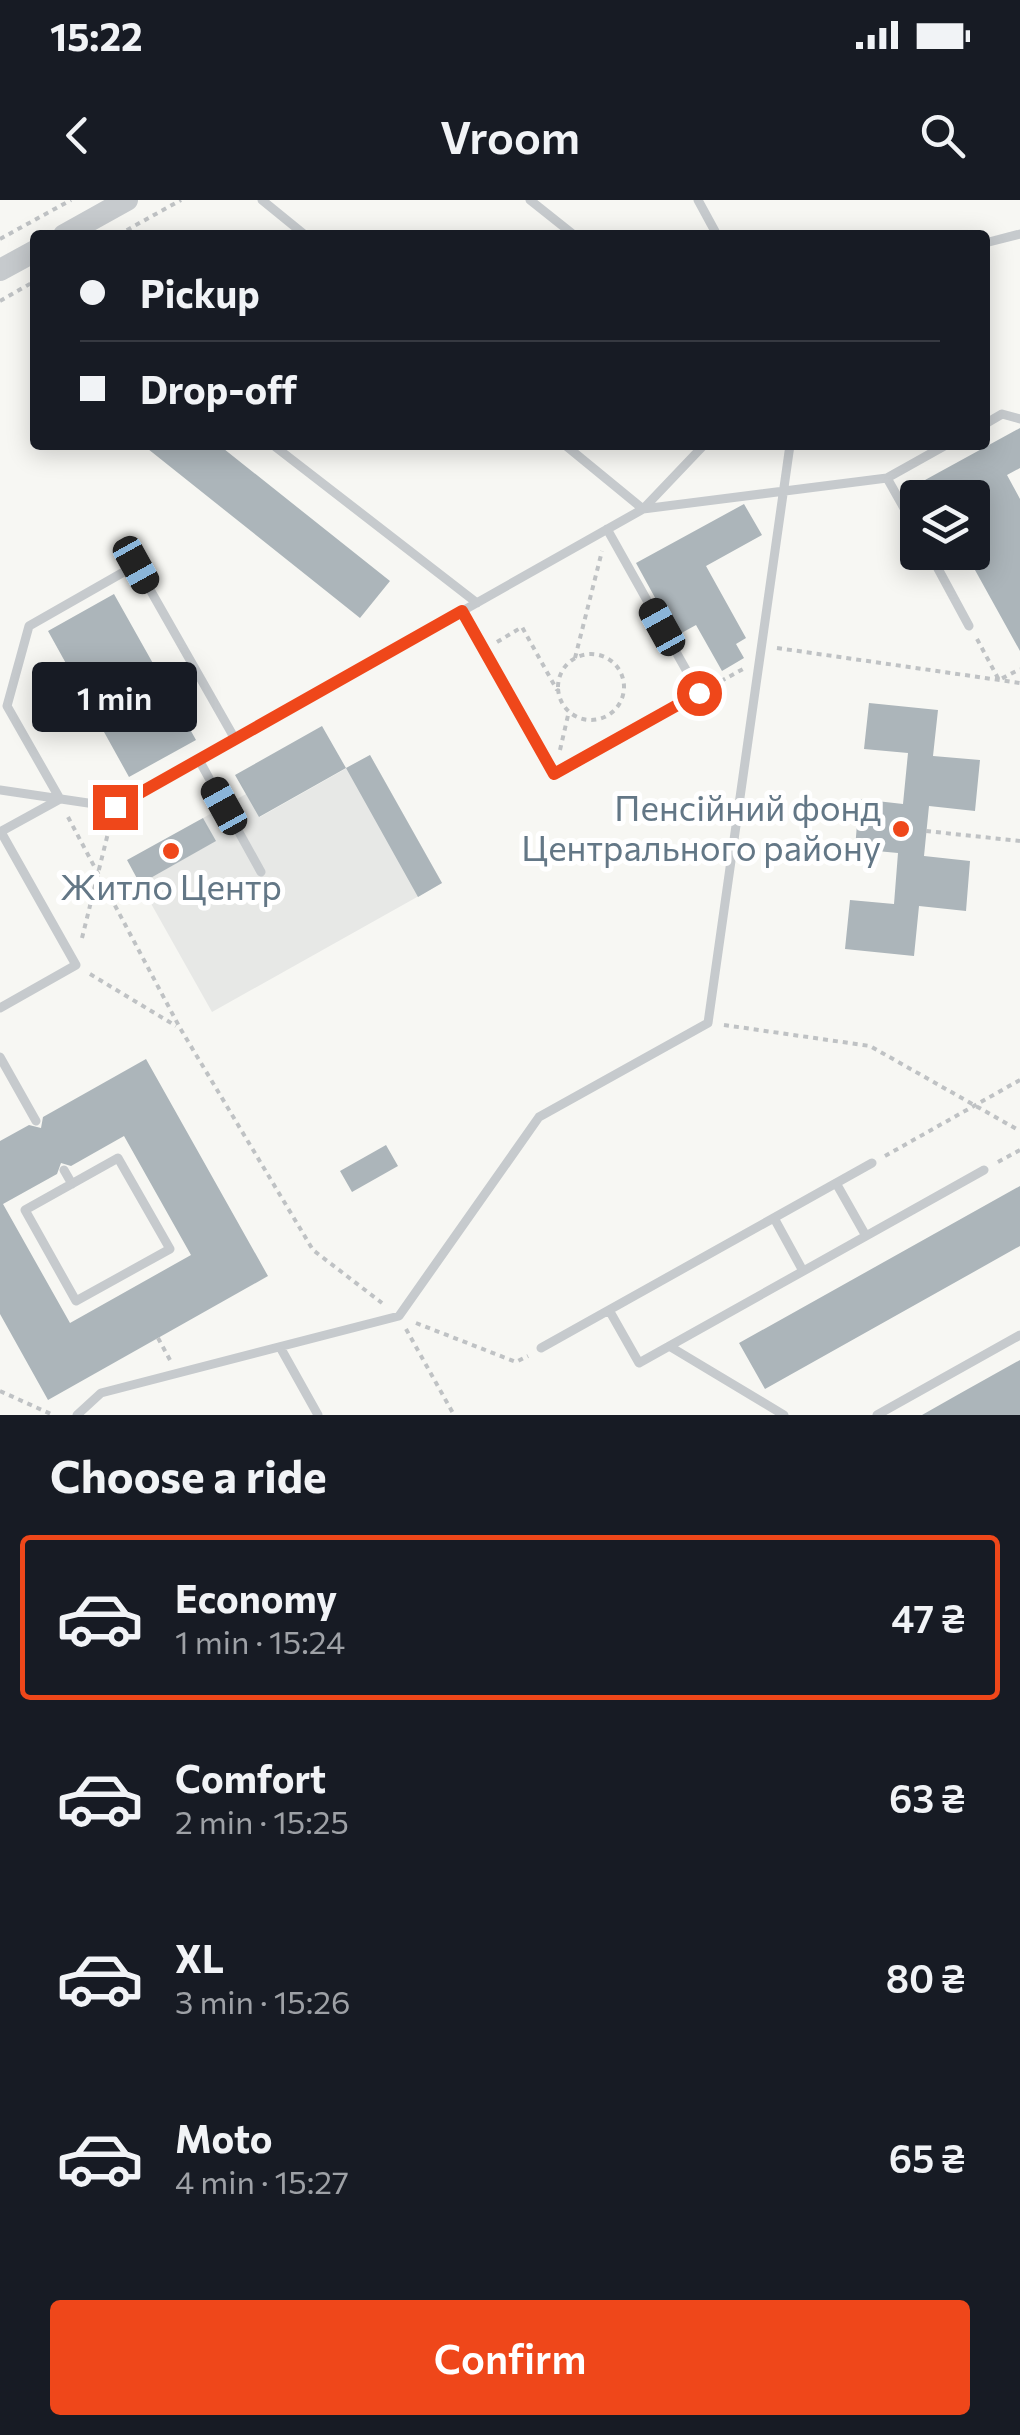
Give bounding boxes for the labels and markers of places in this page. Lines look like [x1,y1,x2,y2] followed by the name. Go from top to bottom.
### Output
[521,785,881,868] place label: Пенсійний фонд Центрального району
[890,818,912,840] marker: Пенсійний фонд Центрального району
[160,840,182,862] marker: Житло Центр
[60,864,282,907] place label: Житло Центр

